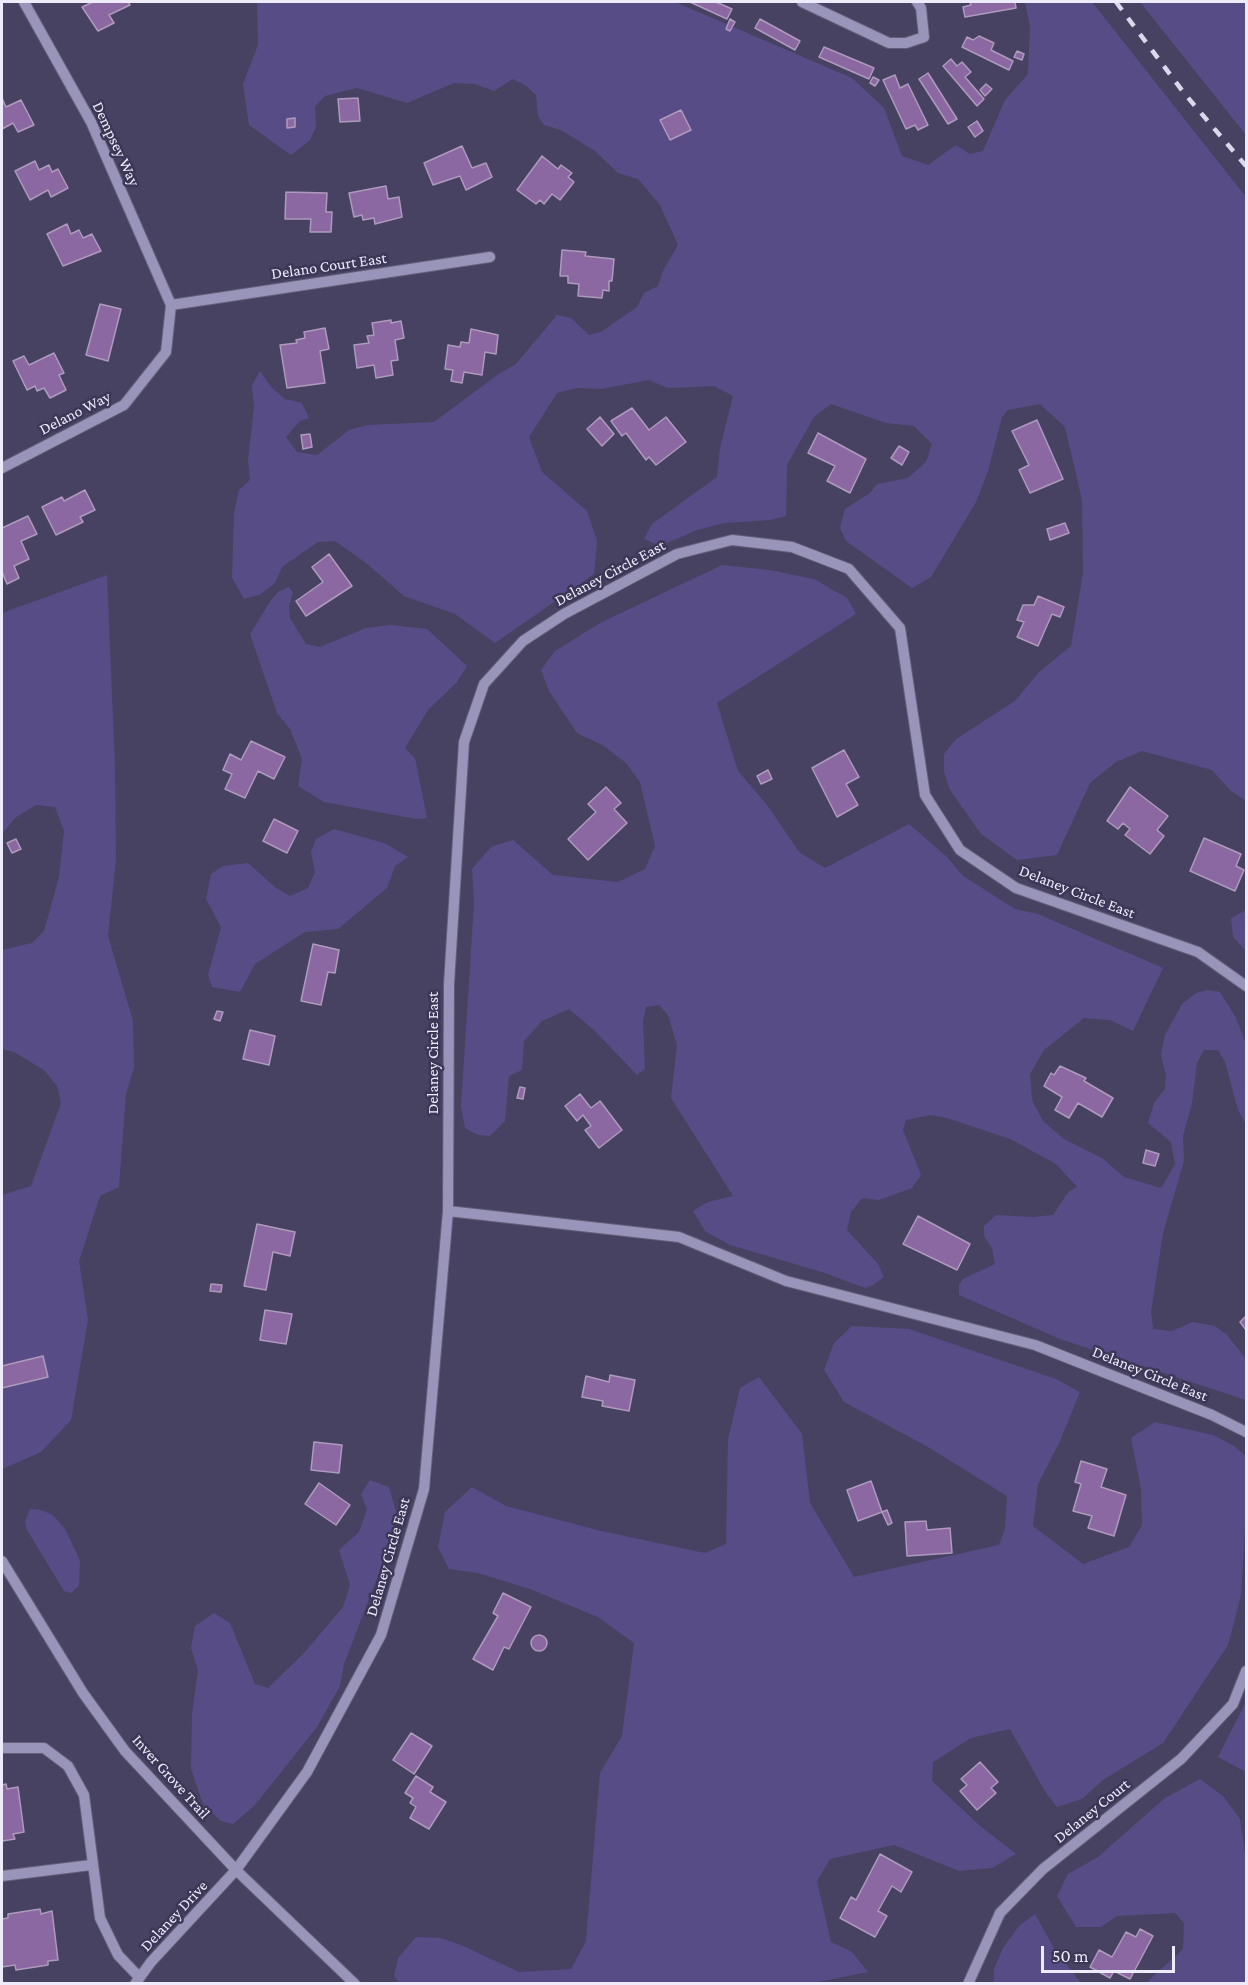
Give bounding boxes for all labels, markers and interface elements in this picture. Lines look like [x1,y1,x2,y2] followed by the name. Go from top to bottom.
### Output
[88,99,144,189] street label: Dempsey Way
[270,248,388,284] street label: Delano Court East
[36,387,114,439] street label: Delano Way
[551,536,669,610] street label: Delaney Circle East
[1016,861,1138,923] street label: Delaney Circle East
[423,992,443,1114] street label: Delaney Circle East
[1090,1342,1210,1406] street label: Delaney Circle East
[362,1495,414,1619] street label: Delaney Circle East
[128,1731,214,1823] street label: Inver Grove Trail
[1050,1775,1134,1847] street label: Delaney Court
[136,1877,212,1955] street label: Delaney Drive
[1044,1934,1178,1972] scale bar
[1052,1946,1089,1966] text: 50 m

